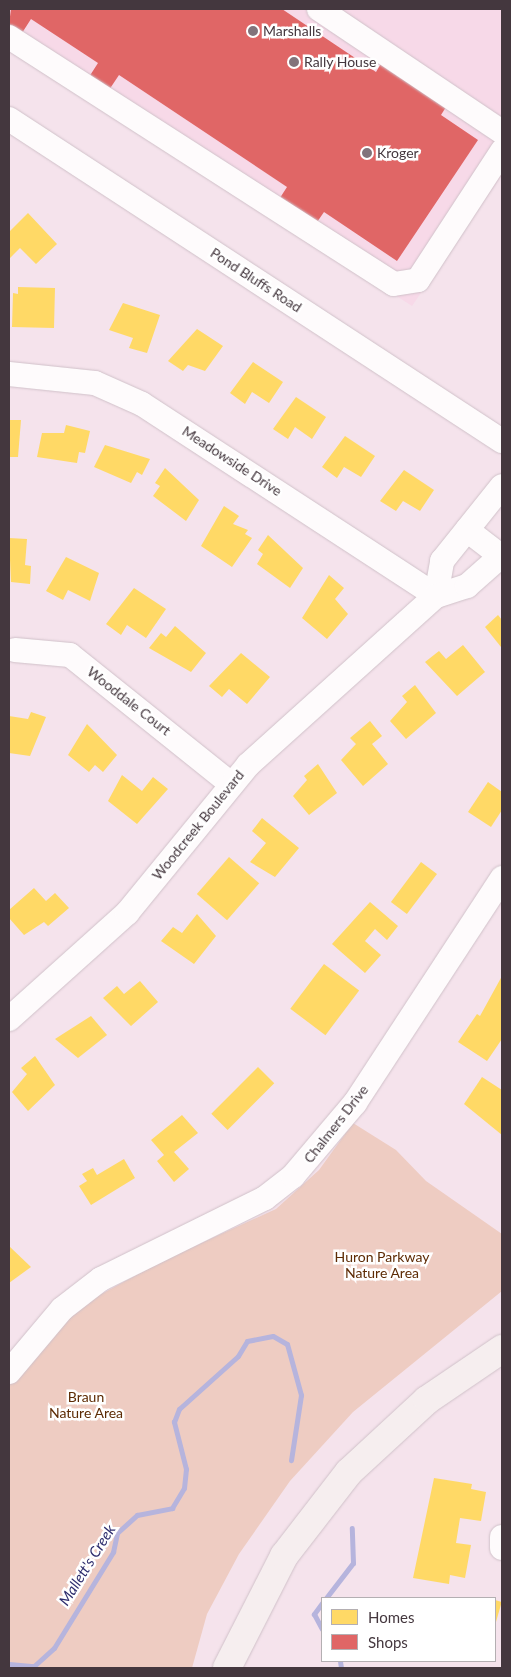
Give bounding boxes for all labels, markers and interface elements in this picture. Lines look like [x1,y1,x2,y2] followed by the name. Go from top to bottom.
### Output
[263,23,321,39] place label: Marshalls
[247,25,259,37] marker: Marshalls
[304,54,377,70] place label: Rally House
[288,56,300,68] marker: Rally House
[377,145,419,161] place label: Kroger
[361,147,373,159] marker: Kroger
[207,244,305,316] street label: Pond Bluffs Road
[179,423,285,499] street label: Meadowside Drive
[84,663,174,739] street label: Wooddale Court
[149,767,247,883] street label: Woodcreek Boulevard
[300,1082,372,1166] street label: Chalmers Drive
[335,1249,429,1282] park label: Huron Parkway Nature Area
[49,1389,123,1421] park label: Braun Nature Area
[55,1521,119,1609] water label: Mallett's Creek
[321,1597,496,1662] legend
[368,1608,414,1626] text: Homes
[368,1633,408,1651] text: Shops

